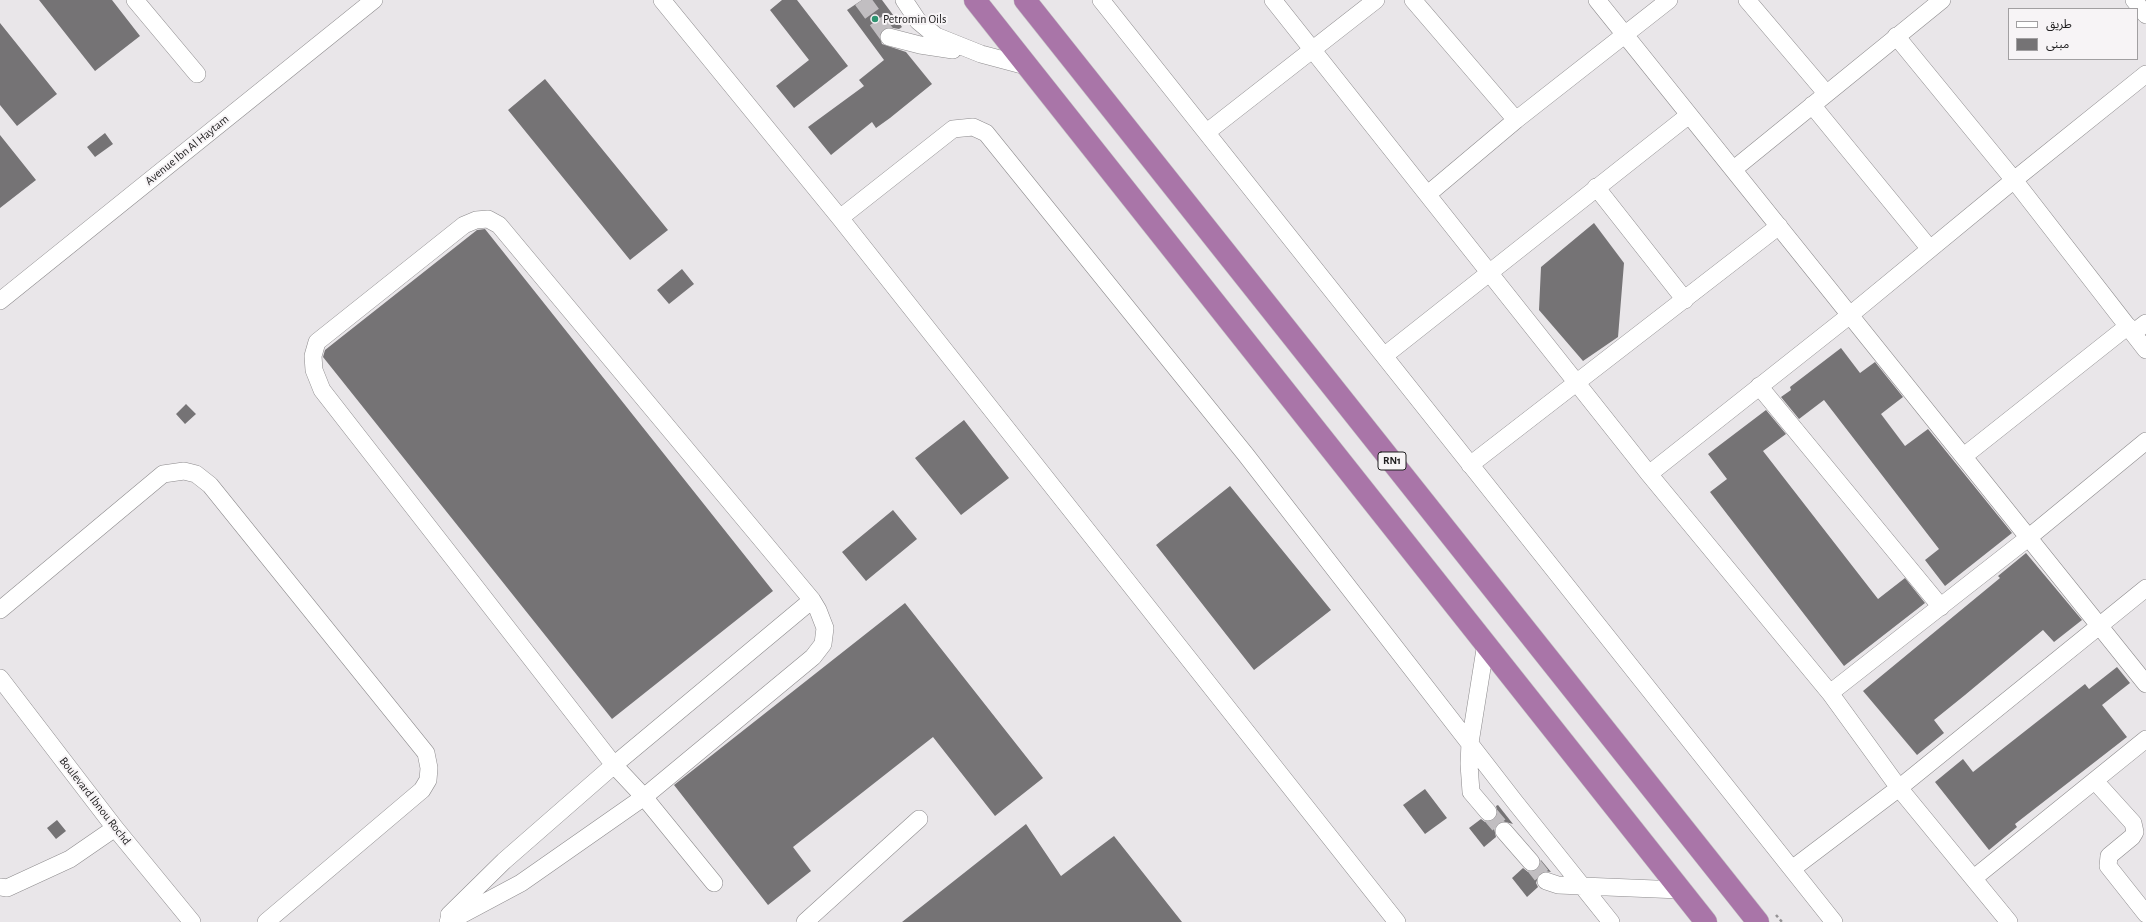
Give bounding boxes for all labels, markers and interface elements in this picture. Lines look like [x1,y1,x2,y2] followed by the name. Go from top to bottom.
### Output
[2008,8,2138,60] legend
[883,12,946,26] place label: Petromin Oils
[870,14,880,24] marker: Petromin Oils
[2046,18,2072,30] text: طريق
[2046,38,2069,50] text: مبنى
[142,112,232,188] street label: Avenue Ibn Al Haytam
[1378,452,1406,470] road number: RN1
[56,754,134,848] street label: Boulevard Ibnou Rochd

